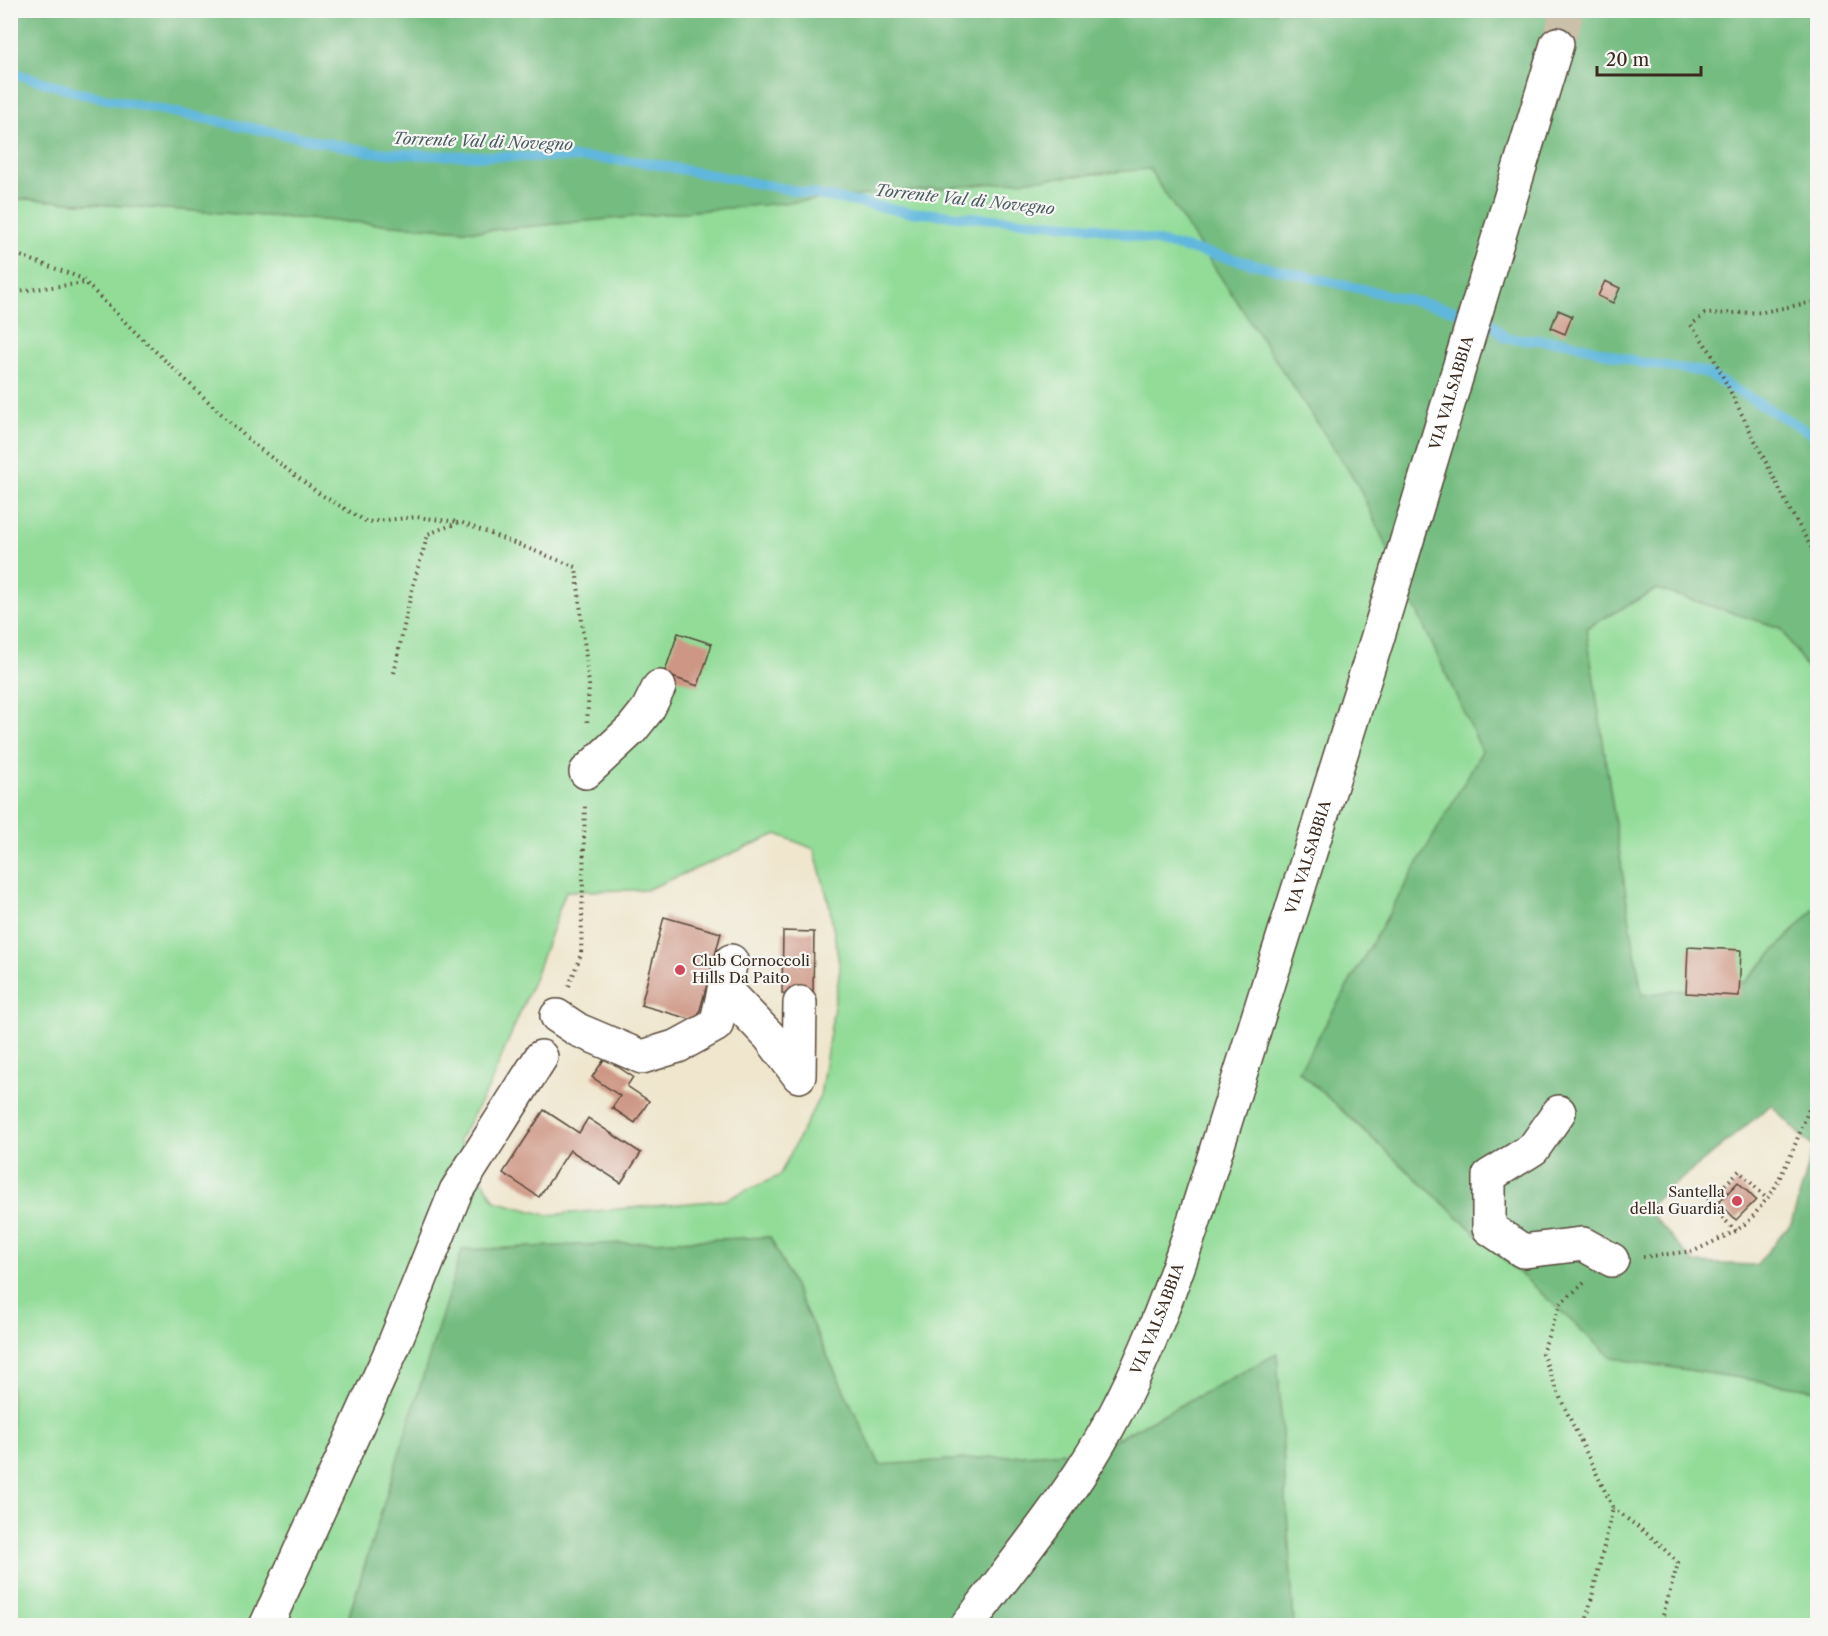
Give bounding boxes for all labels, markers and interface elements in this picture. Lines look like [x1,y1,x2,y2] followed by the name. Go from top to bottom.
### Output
[1597,39,1700,77] scale bar
[1606,49,1650,71] text: 20 m
[393,128,574,154] water label: Torrente Val di Novegno
[874,180,1056,218] water label: Torrente Val di Novegno
[1425,332,1478,453] street label: VIA VALSABBIA
[1281,797,1335,917] street label: VIA VALSABBIA
[692,951,810,987] place label: Club Cornoccoli Hills Da Paito
[673,963,687,977] marker: Club Cornoccoli Hills Da Paito
[1630,1182,1725,1218] place label: Santella della Guardia
[1730,1194,1744,1208] marker: Santella della Guardia
[1126,1260,1188,1379] street label: VIA VALSABBIA

